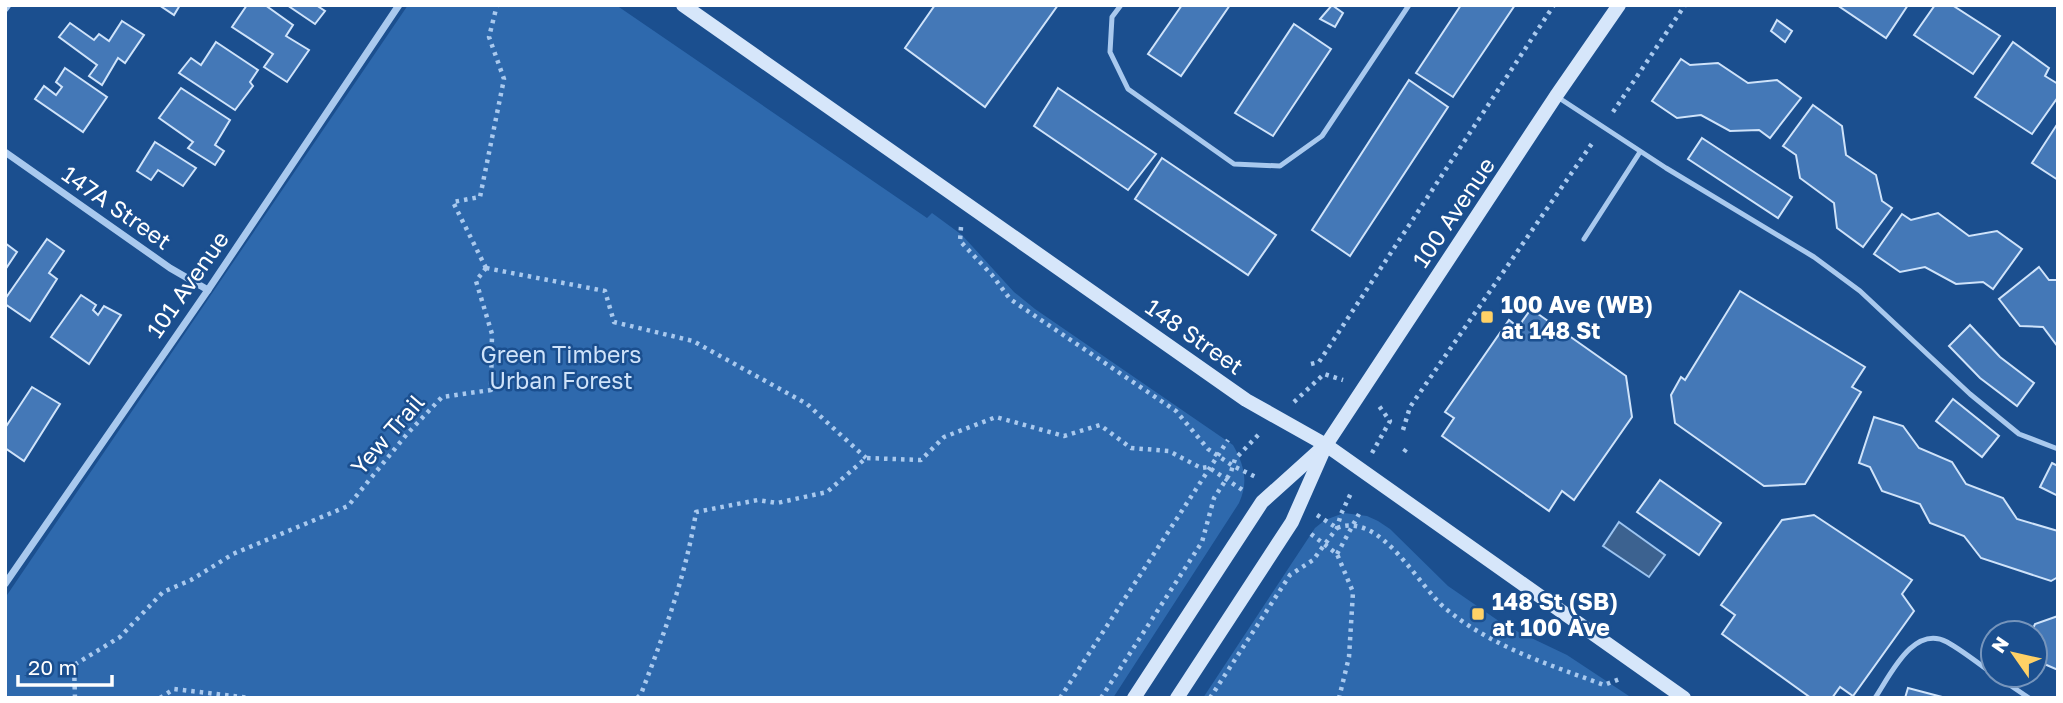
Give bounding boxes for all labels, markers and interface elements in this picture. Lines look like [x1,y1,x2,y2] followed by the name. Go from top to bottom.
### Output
[1406,152,1500,272] street label: 100 Avenue
[57,159,177,255] street label: 147A Street
[140,225,234,343] street label: 101 Avenue
[1501,290,1653,344] place label: 100 Ave (WB) at 148 St
[1141,292,1249,380] street label: 148 Street
[1479,309,1495,325] marker: 100 Ave (WB) at 148 St
[481,340,641,394] park label: Green Timbers Urban Forest
[344,388,430,480] street label: Yew Trail
[1492,587,1618,641] place label: 148 St (SB) at 100 Ave
[1470,606,1486,622] marker: 148 St (SB) at 100 Ave
[1979,619,2049,689] north arrow
[1986,632,2013,657] text: N
[18,644,112,688] scale bar
[28,654,77,680] text: 20 m

